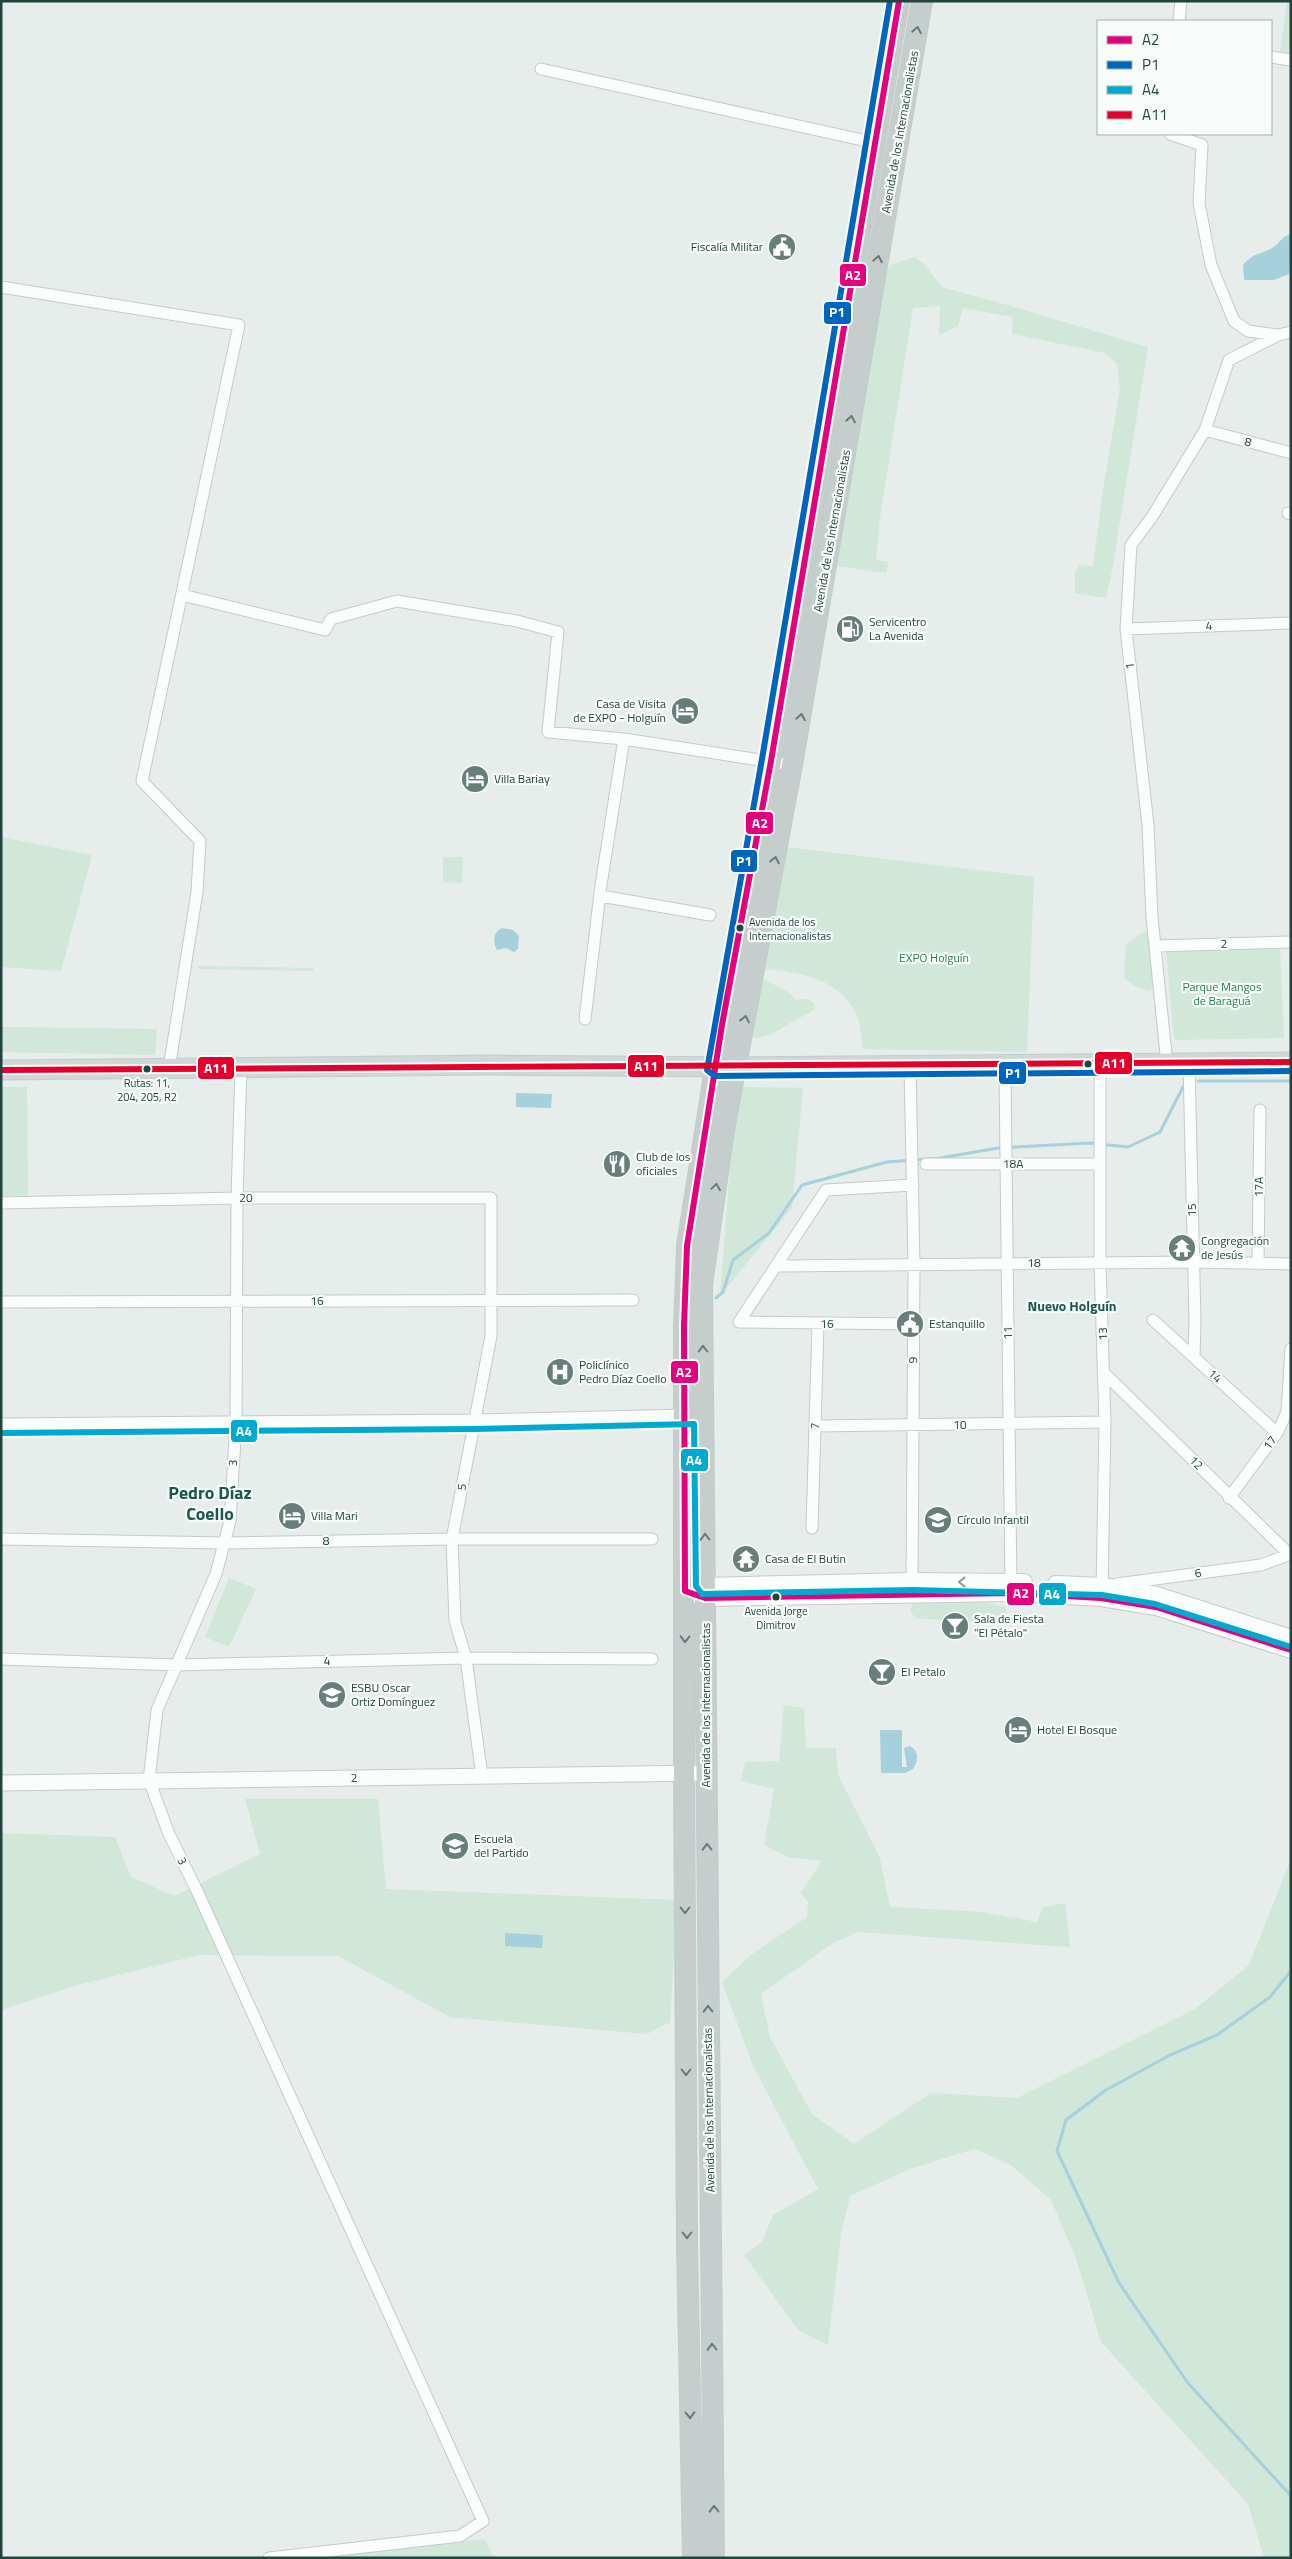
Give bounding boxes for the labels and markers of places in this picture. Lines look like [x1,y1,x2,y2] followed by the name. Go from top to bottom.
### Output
[767,232,797,262] public building icon: Fiscalía Militar
[691,237,763,256] place label: Fiscalía Militar
[869,612,926,645] place label: Servicentro La Avenida
[835,614,865,644] fuel station icon: Servicentro La Avenida
[573,694,666,727] place label: Casa de Visita de EXPO - Holguín
[670,696,700,726] hotel icon: Casa de Visita de EXPO - Holguín
[460,764,490,794] hotel icon: Villa Bariay
[494,769,550,788] place label: Villa Bariay
[749,914,831,944] place label: Avenida de los Internacionalistas
[735,923,745,933] marker: Avenida de los Internacionalistas
[1083,1059,1093,1069] unlabelled marker
[142,1064,152,1074] marker: Rutas: 11, 204, 205, R2
[117,1075,177,1105] place label: Rutas: 11, 204, 205, R2
[636,1147,691,1180] place label: Club de los oficiales
[602,1149,632,1179] restaurant icon: Club de los oficiales
[1201,1231,1269,1264] place label: Congregación de Jesús
[1167,1233,1197,1263] temple icon: Congregación de Jesús
[895,1309,925,1339] public building icon: Estanquillo
[929,1314,985,1333] place label: Estanquillo
[579,1355,667,1388] place label: Policlínico Pedro Díaz Coello
[545,1357,575,1387] hospital icon: Policlínico Pedro Díaz Coello
[277,1501,307,1531] hotel icon: Villa Mari
[923,1505,953,1535] school or university icon: Círculo Infantil
[311,1506,358,1525] place label: Villa Mari
[957,1510,1029,1529] place label: Círculo Infantil
[731,1544,761,1574] temple icon: Casa de El Butin
[765,1549,846,1568] place label: Casa de El Butin
[771,1592,781,1602] marker: Avenida Jorge Dimitrov
[744,1603,808,1633] place label: Avenida Jorge Dimitrov
[974,1609,1044,1642] place label: Sala de Fiesta "El Pétalo"
[940,1611,970,1641] bar icon: Sala de Fiesta "El Pétalo"
[867,1657,897,1687] bar icon: El Petalo
[901,1662,945,1681] place label: El Petalo
[351,1678,435,1711] place label: ESBU Oscar Ortiz Domínguez
[317,1680,347,1710] school or university icon: ESBU Oscar Ortiz Domínguez
[1003,1715,1033,1745] hotel icon: Hotel El Bosque
[1037,1720,1117,1739] place label: Hotel El Bosque
[474,1829,529,1862] place label: Escuela del Partido
[440,1831,470,1861] school or university icon: Escuela del Partido

